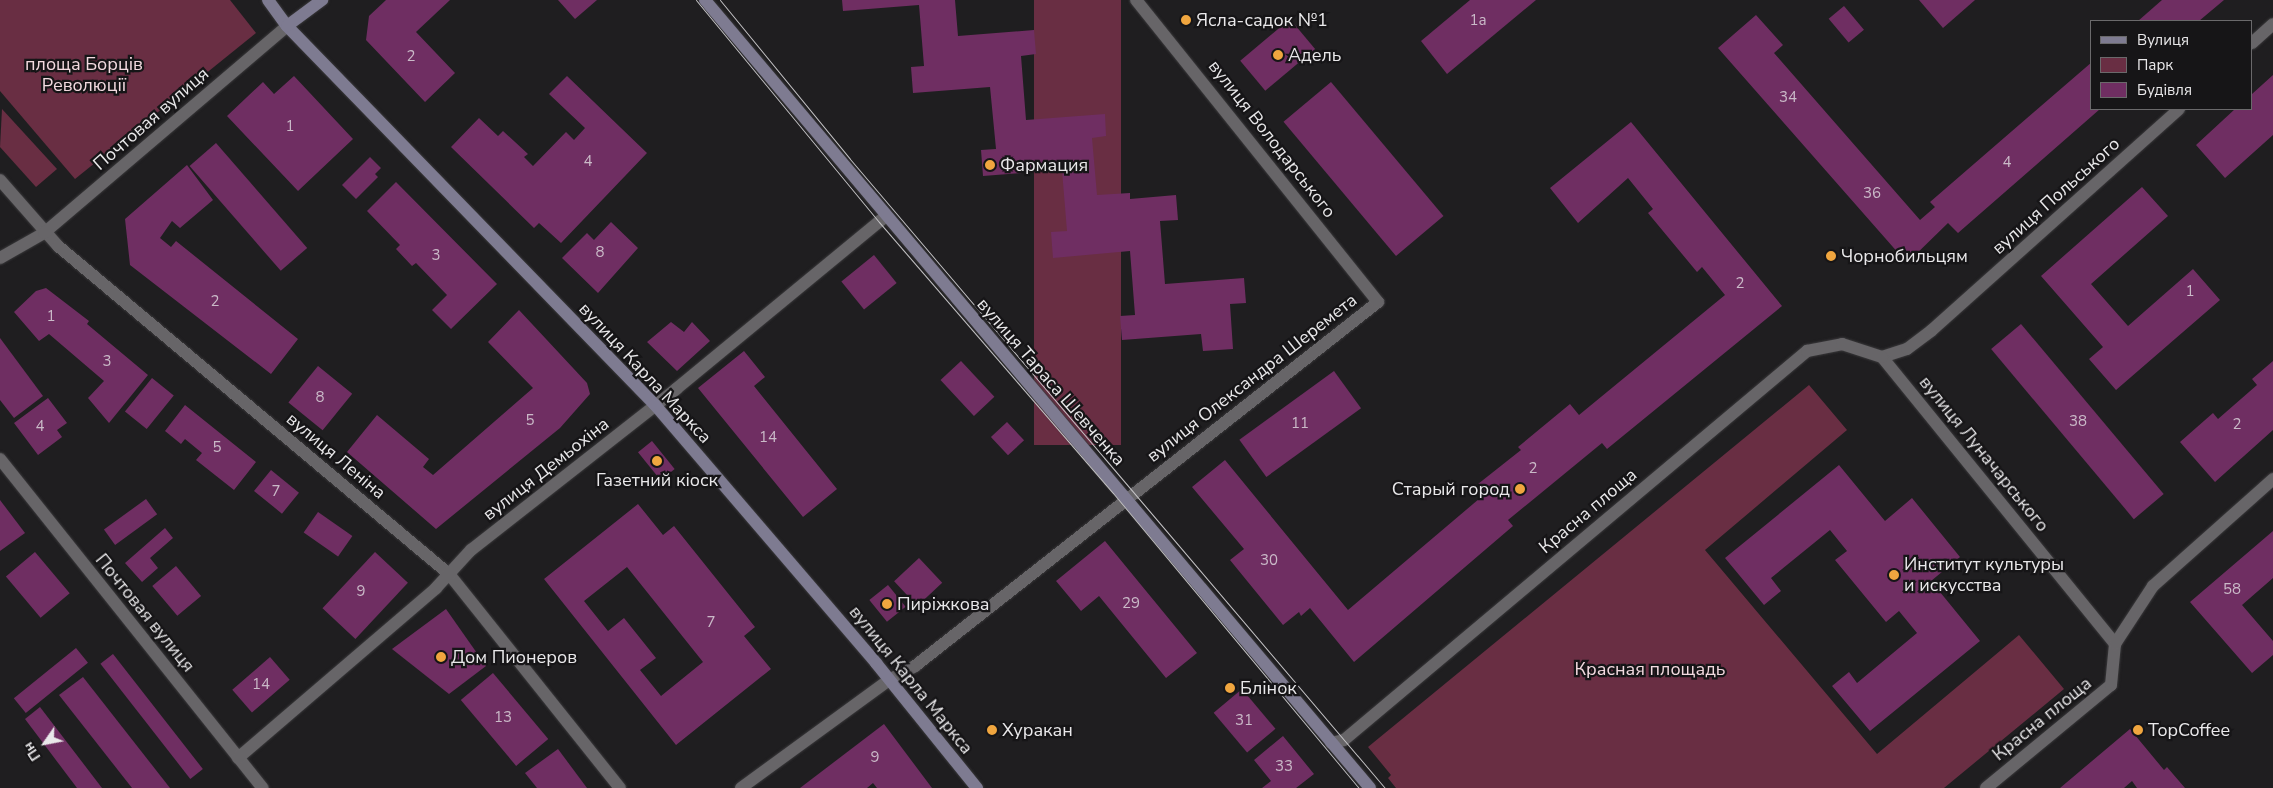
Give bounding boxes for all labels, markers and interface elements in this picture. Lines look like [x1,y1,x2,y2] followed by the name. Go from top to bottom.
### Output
[1196,9,1328,31] place label: Ясла-садок №1
[1469,12,1487,30] house number: 1а
[1180,14,1192,26] marker: Ясла-садок №1
[2090,20,2253,110] legend
[2137,30,2189,50] text: Вулиця
[1288,44,1342,66] place label: Адель
[407,48,415,66] house number: 2
[1272,49,1284,61] marker: Адель
[25,54,143,96] park label: площа Борців Революції
[2137,55,2173,75] text: Парк
[1204,56,1340,222] street label: вулиця Володарського
[89,63,213,175] street label: Почтовая вулиця
[2137,80,2192,100] text: Будівля
[1779,89,1797,107] house number: 34
[286,118,294,136] house number: 1
[1988,133,2124,259] street label: вулиця Польського
[584,153,592,171] house number: 4
[1000,154,1088,176] place label: Фармация
[2003,154,2011,172] house number: 4
[984,159,996,171] marker: Фармация
[1863,185,1881,203] house number: 36
[596,244,604,262] house number: 8
[1841,245,1968,267] place label: Чорнобильцям
[432,247,440,265] house number: 3
[1825,250,1837,262] marker: Чорнобильцям
[1736,275,1744,293] house number: 2
[2186,283,2194,301] house number: 1
[1143,289,1361,467] street label: вулиця Олександра Шеремета
[211,293,219,311] house number: 2
[972,294,1130,470] street label: вулиця Тараса Шевченка
[574,298,716,448] street label: вулиця Карла Маркса
[47,308,55,326] house number: 1
[103,353,111,371] house number: 3
[1915,372,2053,536] street label: вулиця Луначарського
[316,389,324,407] house number: 8
[282,408,390,504] street label: вулиця Леніна
[526,412,534,430] house number: 5
[479,413,613,525] street label: вулиця Демьохіна
[2069,413,2087,431] house number: 38
[1291,415,1309,433] house number: 11
[2233,416,2241,434] house number: 2
[36,418,44,436] house number: 4
[759,429,777,447] house number: 14
[213,439,221,457] house number: 5
[651,455,663,467] marker: Газетний кіоск
[1529,460,1537,478] house number: 2
[1535,464,1641,558] street label: Красна площа
[596,469,718,491] place label: Газетний кіоск
[1392,478,1510,500] place label: Старый город
[272,483,280,501] house number: 7
[1514,483,1526,495] marker: Старый город
[91,550,199,676] street label: Почтовая вулиця
[1260,552,1278,570] house number: 30
[1904,554,2064,596] place label: Институт культуры и искусства
[1888,569,1900,581] marker: Институт культуры и искусства
[2223,581,2241,599] house number: 58
[357,583,365,601] house number: 9
[897,593,989,615] place label: Пиріжкова
[1122,595,1140,613] house number: 29
[881,598,893,610] marker: Пиріжкова
[845,602,977,758] street label: вулиця Карла Маркса
[707,614,715,632] house number: 7
[451,646,577,668] place label: Дом Пионеров
[435,651,447,663] marker: Дом Пионеров
[1575,658,1725,680] park label: Красная площадь
[1988,673,2096,765] street label: Красна площа
[252,676,270,694] house number: 14
[1240,677,1297,699] place label: Блінок
[1224,682,1236,694] marker: Блінок
[494,709,512,727] house number: 13
[1235,712,1253,730] house number: 31
[20,718,70,768] north arrow
[1002,719,1073,741] place label: Хуракан
[2148,719,2230,741] place label: TopCoffee
[986,724,998,736] marker: Хуракан
[2132,724,2144,736] marker: TopCoffee
[19,738,45,765] text: Пн
[871,749,879,767] house number: 9
[1275,758,1293,776] house number: 33

